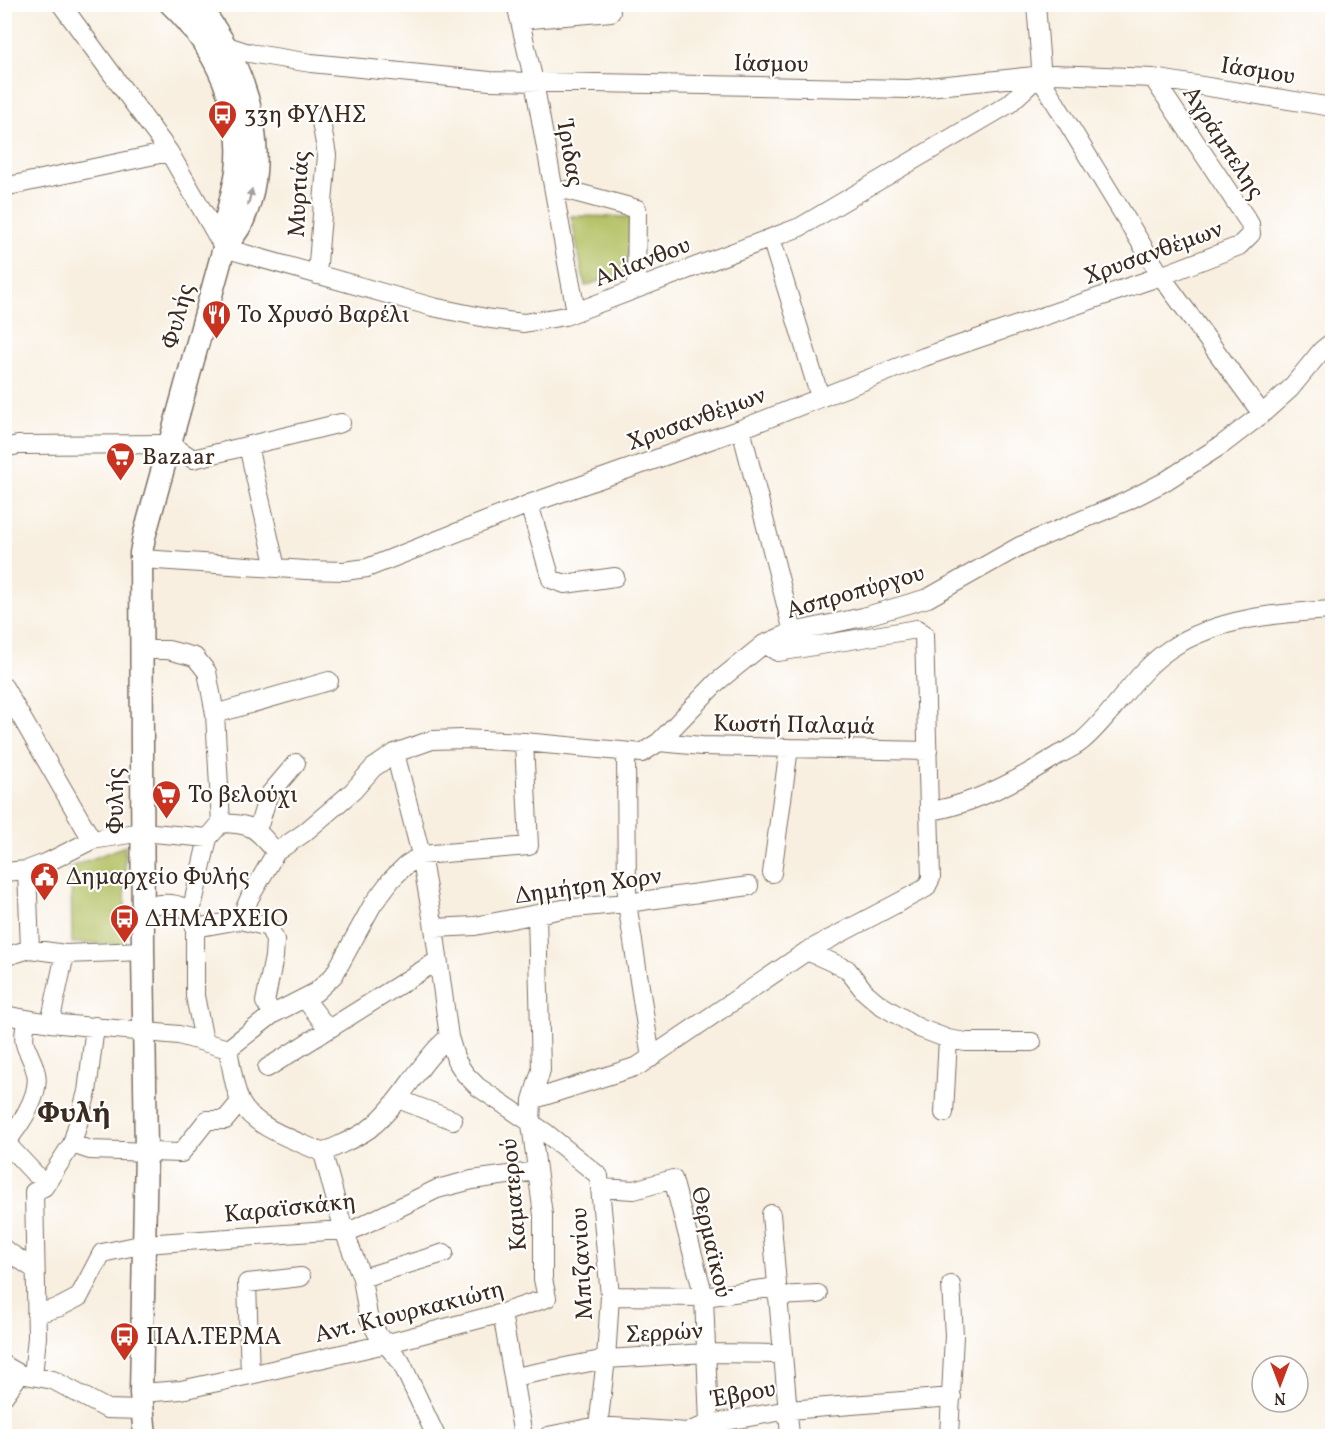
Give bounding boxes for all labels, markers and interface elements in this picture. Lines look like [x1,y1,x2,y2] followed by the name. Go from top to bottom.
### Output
[733,47,809,83] street label: Ιάσμου
[1218,49,1297,95] street label: Ιάσμου
[1173,80,1272,206] street label: Αγράμπελης
[207,98,239,140] bus stop icon: 33η ΦΥΛΗΣ
[244,99,366,133] place label: 33η ΦΥΛΗΣ
[546,116,591,190] street label: Ίριδας
[281,150,319,238] street label: Μυρτιάς
[246,187,255,206] one-way arrow
[1080,213,1228,295] street label: Χρυσανθέμων
[590,229,696,297] street label: Αλίανθου
[154,280,204,353] street label: Φυλής
[200,298,232,340] restaurant icon: Το Χρυσό Βαρέλι
[237,299,410,333] place label: Το Χρυσό Βαρέλι
[623,379,771,461] street label: Χρυσανθέμων
[105,440,137,482] supermarket icon: Bazaar
[142,441,215,475] place label: Bazaar
[782,557,929,629] street label: Ασπροπύργου
[713,708,875,744] street label: Κωστή Παλαμά
[100,768,134,834] street label: Φυλής
[151,778,183,820] supermarket icon: Το βελούχι
[188,779,298,813] place label: Το βελούχι
[29,860,61,902] public building icon: Δημαρχείο Φυλής
[513,860,664,914] street label: Δημήτρη Χορν
[66,861,250,895] place label: Δημαρχείο Φυλής
[108,902,140,944] bus stop icon: ΔΗΜΑΡΧΕΙΟ
[145,903,288,937] place label: ΔΗΜΑΡΧΕΙΟ
[37,1093,111,1135] district label: Φυλή
[493,1137,537,1253] street label: Καματερού
[681,1184,739,1301] street label: Θερμαϊκού
[223,1185,358,1233] street label: Καραϊσκάκη
[563,1207,603,1321] street label: Μπιζανίου
[311,1273,508,1353] street label: Αντ. Κιουρκακιώτη
[625,1315,704,1353] street label: Σερρών
[109,1320,141,1362] bus stop icon: ΠΑΛ.ΤΕΡΜΑ
[146,1321,282,1355] place label: ΠΑΛ.ΤΕΡΜΑ
[1250,1354,1310,1414] north arrow
[708,1373,779,1418] street label: Έβρου
[1274,1386,1286,1408] text: N

